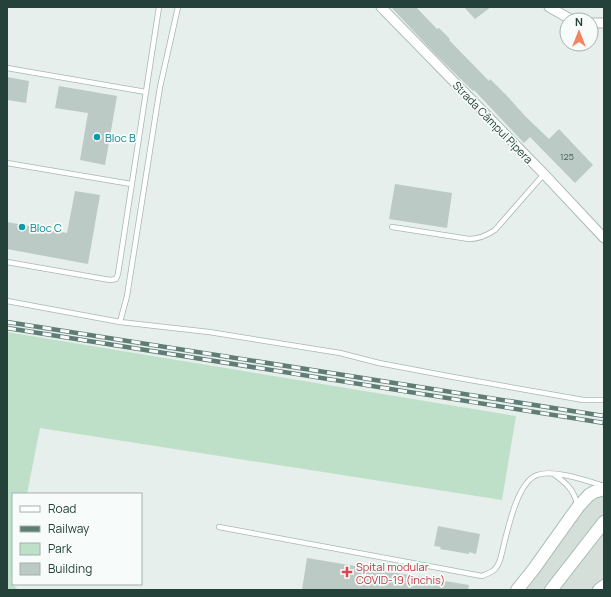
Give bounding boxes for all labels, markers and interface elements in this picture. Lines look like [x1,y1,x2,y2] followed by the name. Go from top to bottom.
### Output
[559,12,599,52] north arrow
[575,14,583,29] text: N
[450,78,536,166] street label: Strada Câmpul Pipera
[105,130,136,145] place label: Bloc B
[92,132,102,142] marker: Bloc B
[560,150,574,163] house number: 125
[30,220,62,235] place label: Bloc C
[17,222,27,232] marker: Bloc C
[12,493,142,585] legend
[48,500,76,517] text: Road
[48,520,90,537] text: Railway
[48,540,73,557] text: Park
[356,559,445,587] place label: Spital modular COVID-19 (închis)
[48,560,92,577] text: Building
[341,566,353,578] marker: Spital modular COVID-19 (închis)

